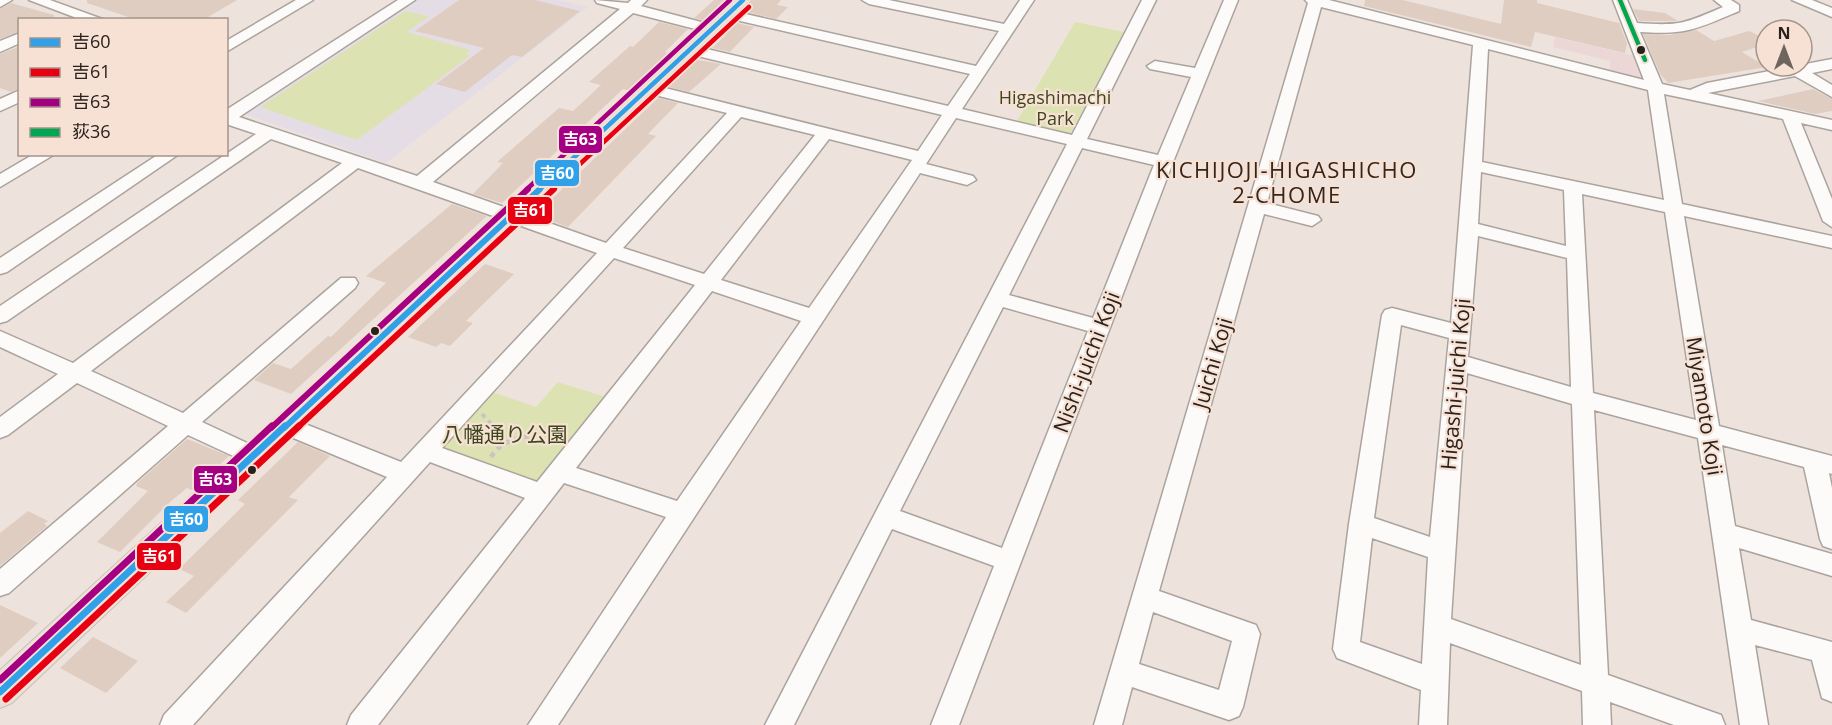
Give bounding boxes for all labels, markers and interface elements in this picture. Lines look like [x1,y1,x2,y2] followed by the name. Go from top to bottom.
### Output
[18,18,228,156] legend
[1754,18,1814,78] north arrow
[1777,22,1791,44] text: N
[72,29,111,53] text: 吉60
[1635,44,1647,56] unlabelled marker
[72,59,111,83] text: 吉61
[999,85,1111,130] park label: Higashimachi Park
[72,89,111,113] text: 吉63
[72,119,111,143] text: 荻36
[558,125,603,154] line badge: 吉63
[563,128,597,150] text: 吉63
[1156,154,1418,209] district label: KICHIJOJI-HIGASHICHO 2-CHOME
[534,159,580,187] line badge: 吉60
[540,162,574,184] text: 吉60
[507,196,553,225] line badge: 吉61
[513,199,547,221] text: 吉61
[1046,287,1126,437] street label: Nishi-juichi Koji
[1434,297,1476,471] street label: Higashi-juichi Koji
[1185,314,1238,414] street label: Juichi Koji
[369,325,381,337] unlabelled marker
[1680,335,1730,477] street label: Miyamoto Koji
[442,420,568,448] park label: 八幡通り公園
[246,464,258,476] unlabelled marker
[193,465,238,494] line badge: 吉63
[198,468,232,490] text: 吉63
[163,505,209,533] line badge: 吉60
[169,508,203,530] text: 吉60
[136,542,182,571] line badge: 吉61
[142,545,176,567] text: 吉61

